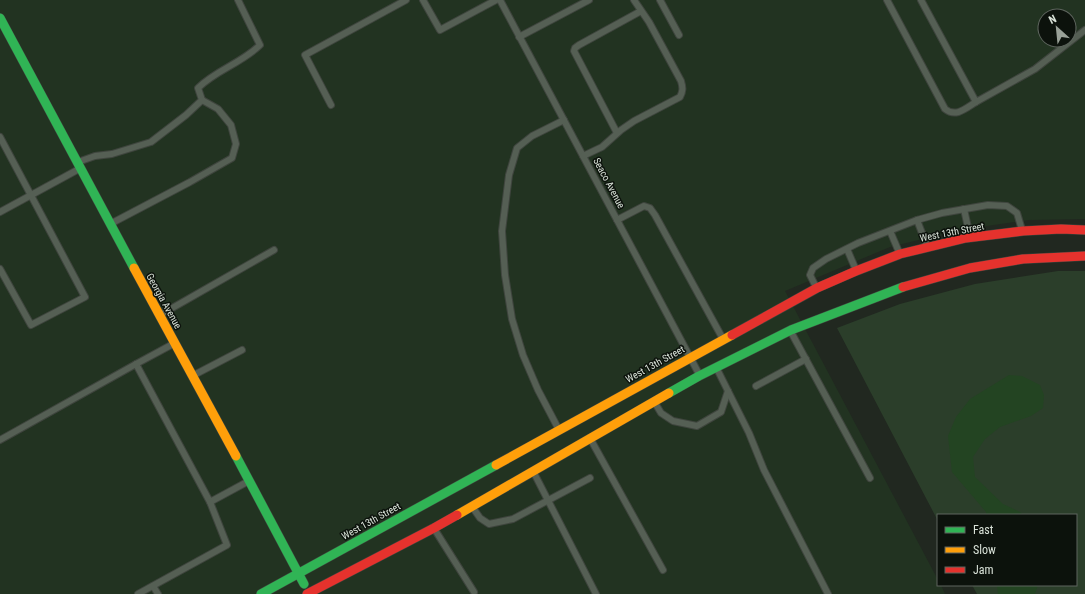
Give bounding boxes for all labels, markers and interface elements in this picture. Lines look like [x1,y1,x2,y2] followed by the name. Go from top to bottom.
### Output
[1037,8,1077,48] north arrow
[1047,12,1059,27] text: N
[591,156,627,210] street label: Seaco Avenue
[919,220,985,244] street label: West 13th Street
[144,271,184,331] street label: Georgia Avenue
[624,343,686,385] street label: West 13th Street
[340,500,402,542] street label: West 13th Street
[937,514,1077,586] legend
[973,523,994,537] text: Fast
[973,543,996,557] text: Slow
[973,563,994,577] text: Jam

